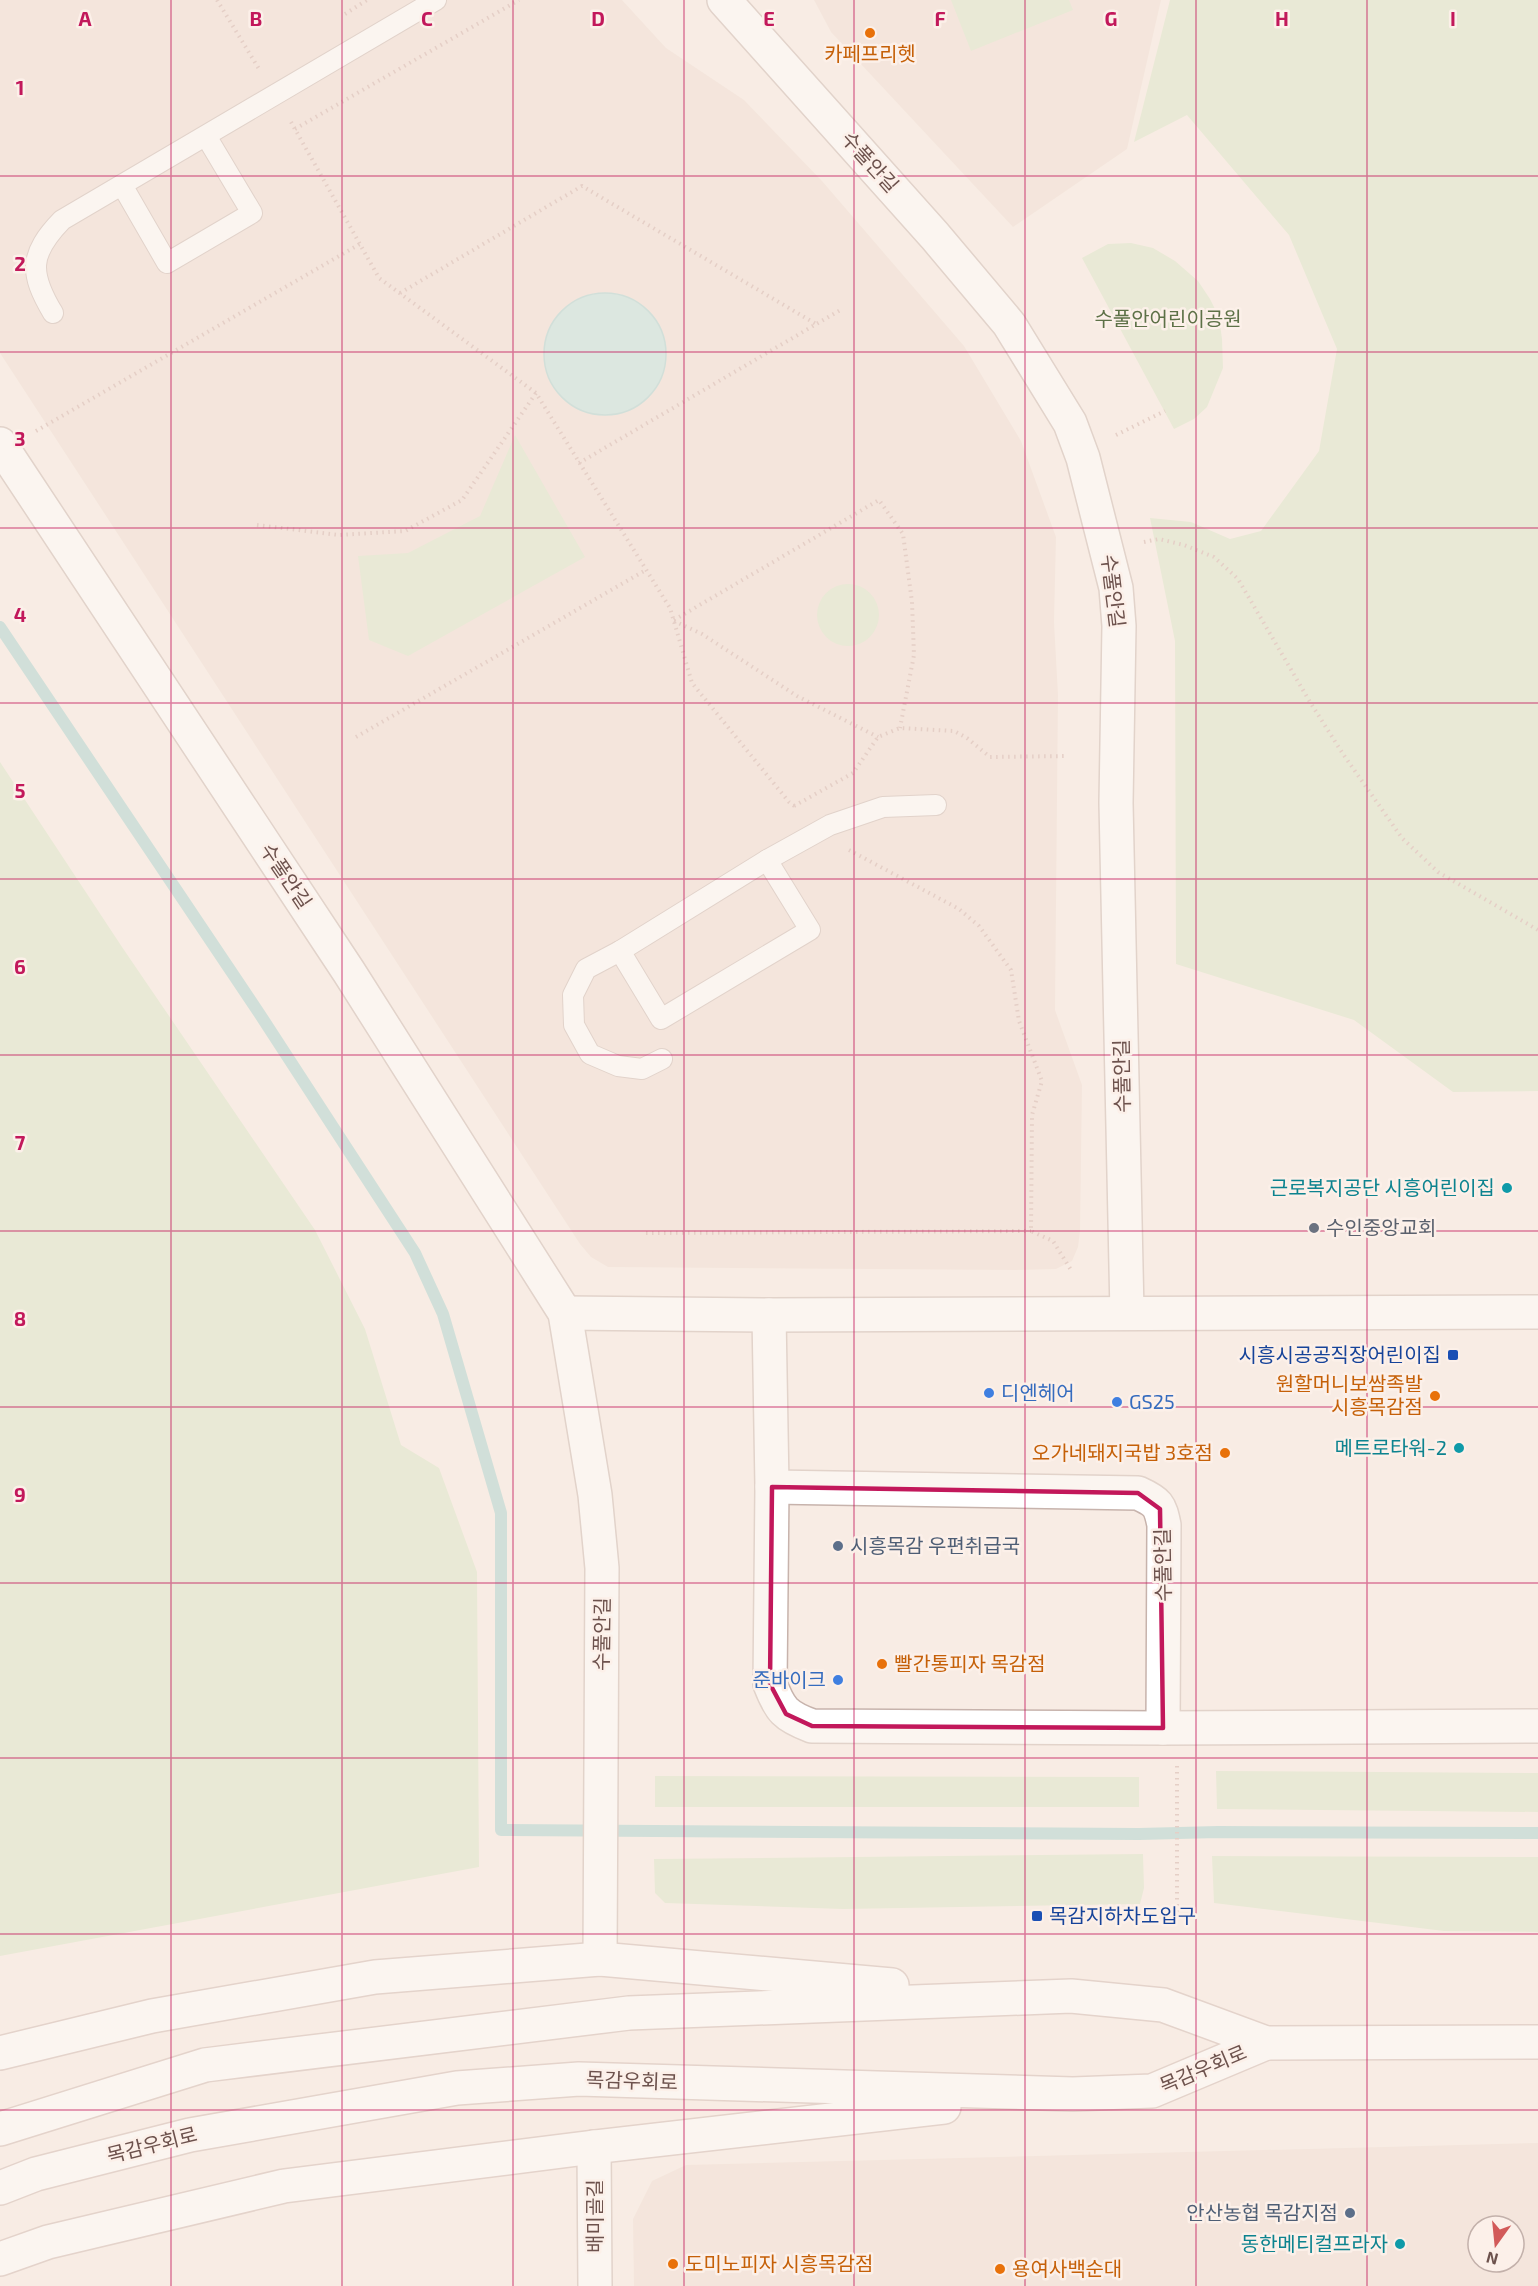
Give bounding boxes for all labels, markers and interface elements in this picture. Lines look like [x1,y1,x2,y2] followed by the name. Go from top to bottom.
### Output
[78,6,92,30] text: A
[250,6,262,30] text: B
[421,6,433,30] text: C
[591,6,605,30] text: D
[763,6,775,30] text: E
[934,6,946,30] text: F
[1105,6,1117,30] text: G
[1275,6,1289,30] text: H
[1450,6,1456,30] text: I
[863,26,877,40] marker: 카페프리헷
[824,41,916,65] place label: 카페프리헷
[16,75,24,99] text: 1
[837,126,904,197] street label: 수풀안길
[14,251,26,275] text: 2
[1094,306,1242,330] park label: 수풀안어린이공원
[14,426,26,450] text: 3
[1098,553,1130,629] street label: 수풀안길
[14,602,27,626] text: 4
[14,778,26,802] text: 5
[256,838,317,913] street label: 수풀안길
[14,954,26,978] text: 6
[1108,1039,1134,1113] street label: 수풀안길
[15,1130,26,1154] text: 7
[1270,1175,1495,1199] place label: 근로복지공단 시흥어린이집
[1500,1181,1514,1195] marker: 근로복지공단 시흥어린이집
[1326,1215,1436,1239] place label: 수인중앙교회
[1307,1221,1321,1235] marker: 수인중앙교회
[14,1306,26,1330] text: 8
[1239,1342,1441,1366] place label: 시흥시공공직장어린이집
[1446,1348,1460,1362] marker: 시흥시공공직장어린이집
[1276,1371,1423,1418] place label: 원할머니보쌈족발 시흥목감점
[1001,1380,1075,1404] place label: 디엔헤어
[982,1386,996,1400] marker: 디엔헤어
[1129,1389,1175,1413] place label: GS25
[1428,1389,1442,1403] marker: 원할머니보쌈족발 시흥목감점
[1110,1395,1124,1409] marker: GS25
[1335,1435,1447,1459] place label: 메트로타워-2
[1032,1440,1213,1464] place label: 오가네돼지국밥 3호점
[1452,1441,1466,1455] marker: 메트로타워-2
[1218,1446,1232,1460] marker: 오가네돼지국밥 3호점
[14,1482,26,1506] text: 9
[1149,1528,1175,1602] street label: 수풀안길
[850,1533,1020,1557] place label: 시흥목감 우편취급국
[831,1539,845,1553] marker: 시흥목감 우편취급국
[588,1597,614,1671] street label: 수풀안길
[894,1651,1046,1675] place label: 빨간통피자 목감점
[875,1657,889,1671] marker: 빨간통피자 목감점
[752,1667,826,1691] place label: 준바이크
[831,1673,845,1687] marker: 준바이크
[1049,1903,1196,1927] place label: 목감지하차도입구
[1030,1909,1044,1923] marker: 목감지하차도입구
[1156,2039,1250,2097] street label: 목감우회로
[586,2066,678,2094] street label: 목감우회로
[104,2121,199,2167] street label: 목감우회로
[582,2179,606,2253] street label: 배미골길
[1186,2200,1338,2224] place label: 안산농협 목감지점
[1343,2206,1357,2220] marker: 안산농협 목감지점
[1466,2214,1526,2274] north arrow
[1241,2231,1388,2255] place label: 동한메티컬프라자
[1393,2237,1407,2251] marker: 동한메티컬프라자
[1484,2248,1500,2270] text: N
[685,2251,873,2275] place label: 도미노피자 시흥목감점
[1012,2256,1122,2280] place label: 용여사백순대
[666,2257,680,2271] marker: 도미노피자 시흥목감점
[993,2262,1007,2276] marker: 용여사백순대

